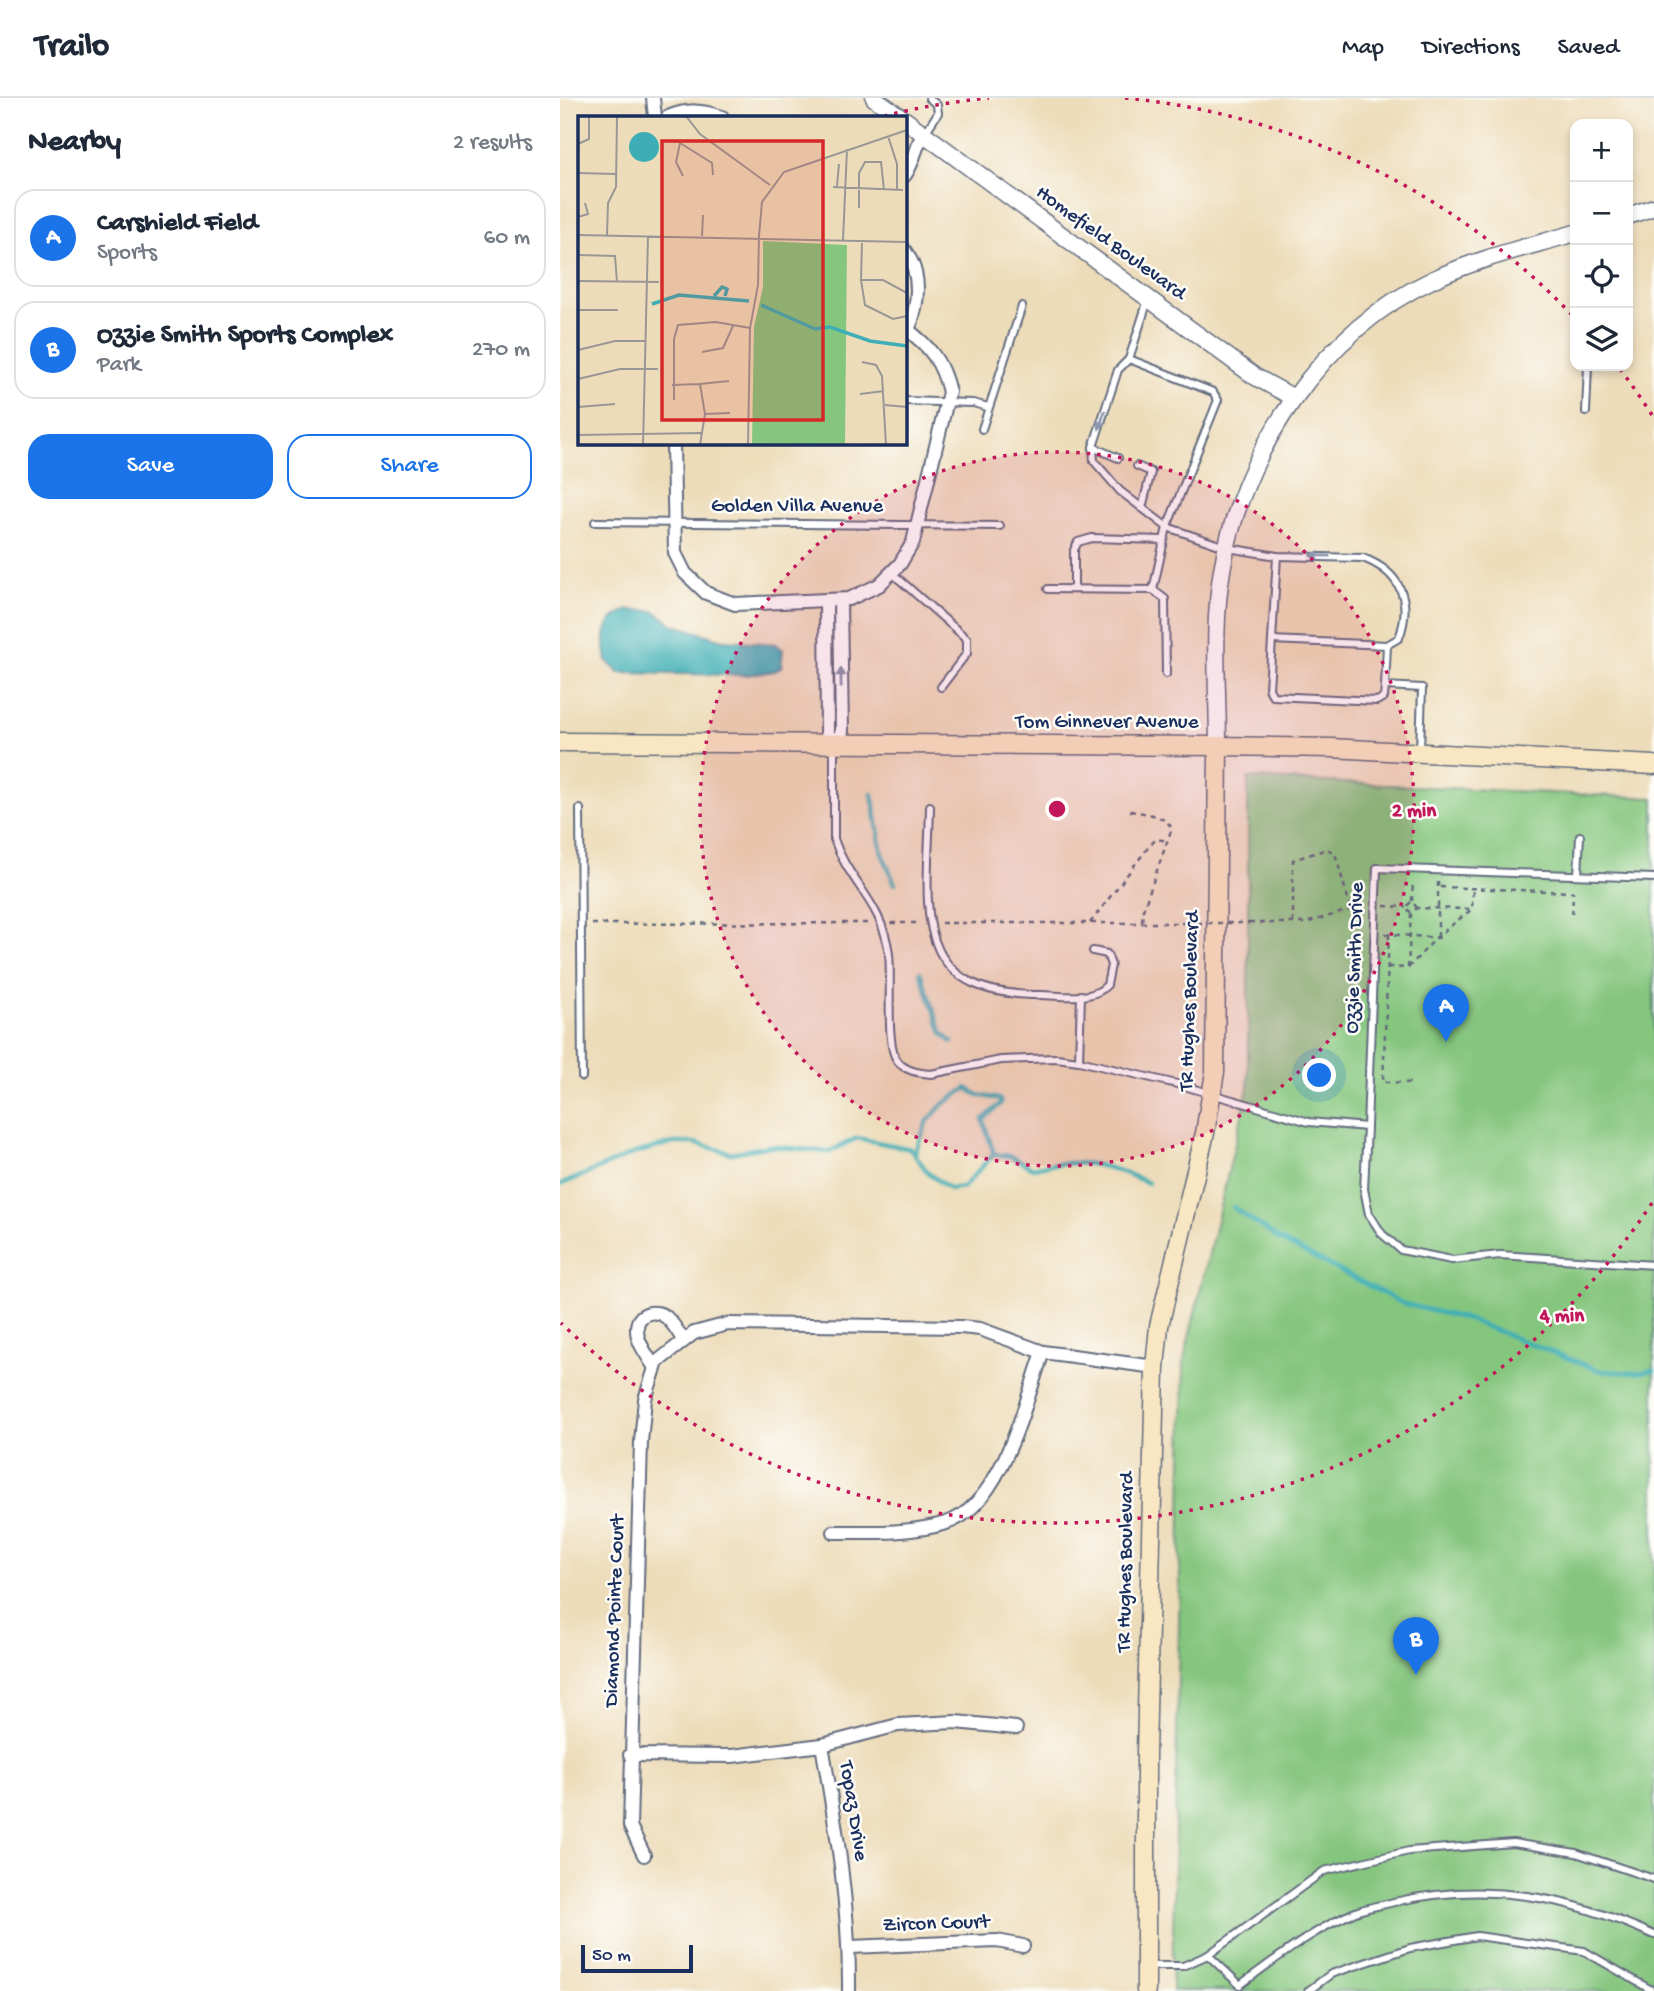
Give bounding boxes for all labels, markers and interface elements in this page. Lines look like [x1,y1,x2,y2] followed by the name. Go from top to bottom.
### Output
[35,29,109,67] text: Trailo
[1342,34,1384,63] text: Map
[1422,34,1520,63] text: Directions
[1558,34,1619,63] text: Saved
[578,116,906,444] inset map
[1570,119,1633,371] map controls
[1570,119,1633,182] button: +
[28,126,121,161] text: Nearby
[453,130,532,157] text: 2 results
[1030,181,1192,308] street label: Homefield Boulevard
[1570,182,1633,245] button: −
[97,209,258,240] text: Carshield Field
[46,225,60,252] text: A
[484,225,530,252] text: 60 m
[97,240,157,267] text: Sports
[1570,245,1633,308] button: locate
[1570,308,1633,371] button: layers
[97,321,393,352] text: Ozzie Smith Sports Complex
[47,337,59,364] text: B
[472,337,530,364] text: 270 m
[97,352,141,379] text: Park
[1096,410,1107,431] one-way arrow
[28,434,273,499] button: Save
[287,434,532,499] button: Share
[711,495,884,520] street label: Golden Villa Avenue
[1309,551,1331,562] one-way arrow
[835,667,847,689] one-way arrow
[1014,711,1200,736] street label: Tom Ginnever Avenue
[1045,797,1069,821] centre of rings
[1392,800,1437,825] text: 2 min
[1341,881,1371,1034] street label: Ozzie Smith Drive
[1175,909,1207,1093] street label: TR Hughes Boulevard
[1423,984,1469,1042] pin: A
[1302,1058,1336,1092] your location
[1539,1305,1585,1330] text: 4 min
[1113,1470,1141,1653] street label: TR Hughes Boulevard
[600,1512,632,1710] street label: Diamond Pointe Court
[1393,1617,1439,1675] pin: B
[832,1758,872,1864] street label: Topaz Drive
[882,1911,992,1939] street label: Zircon Court
[581,1942,693,1974] scale bar
[592,1945,631,1968] text: 50 m

